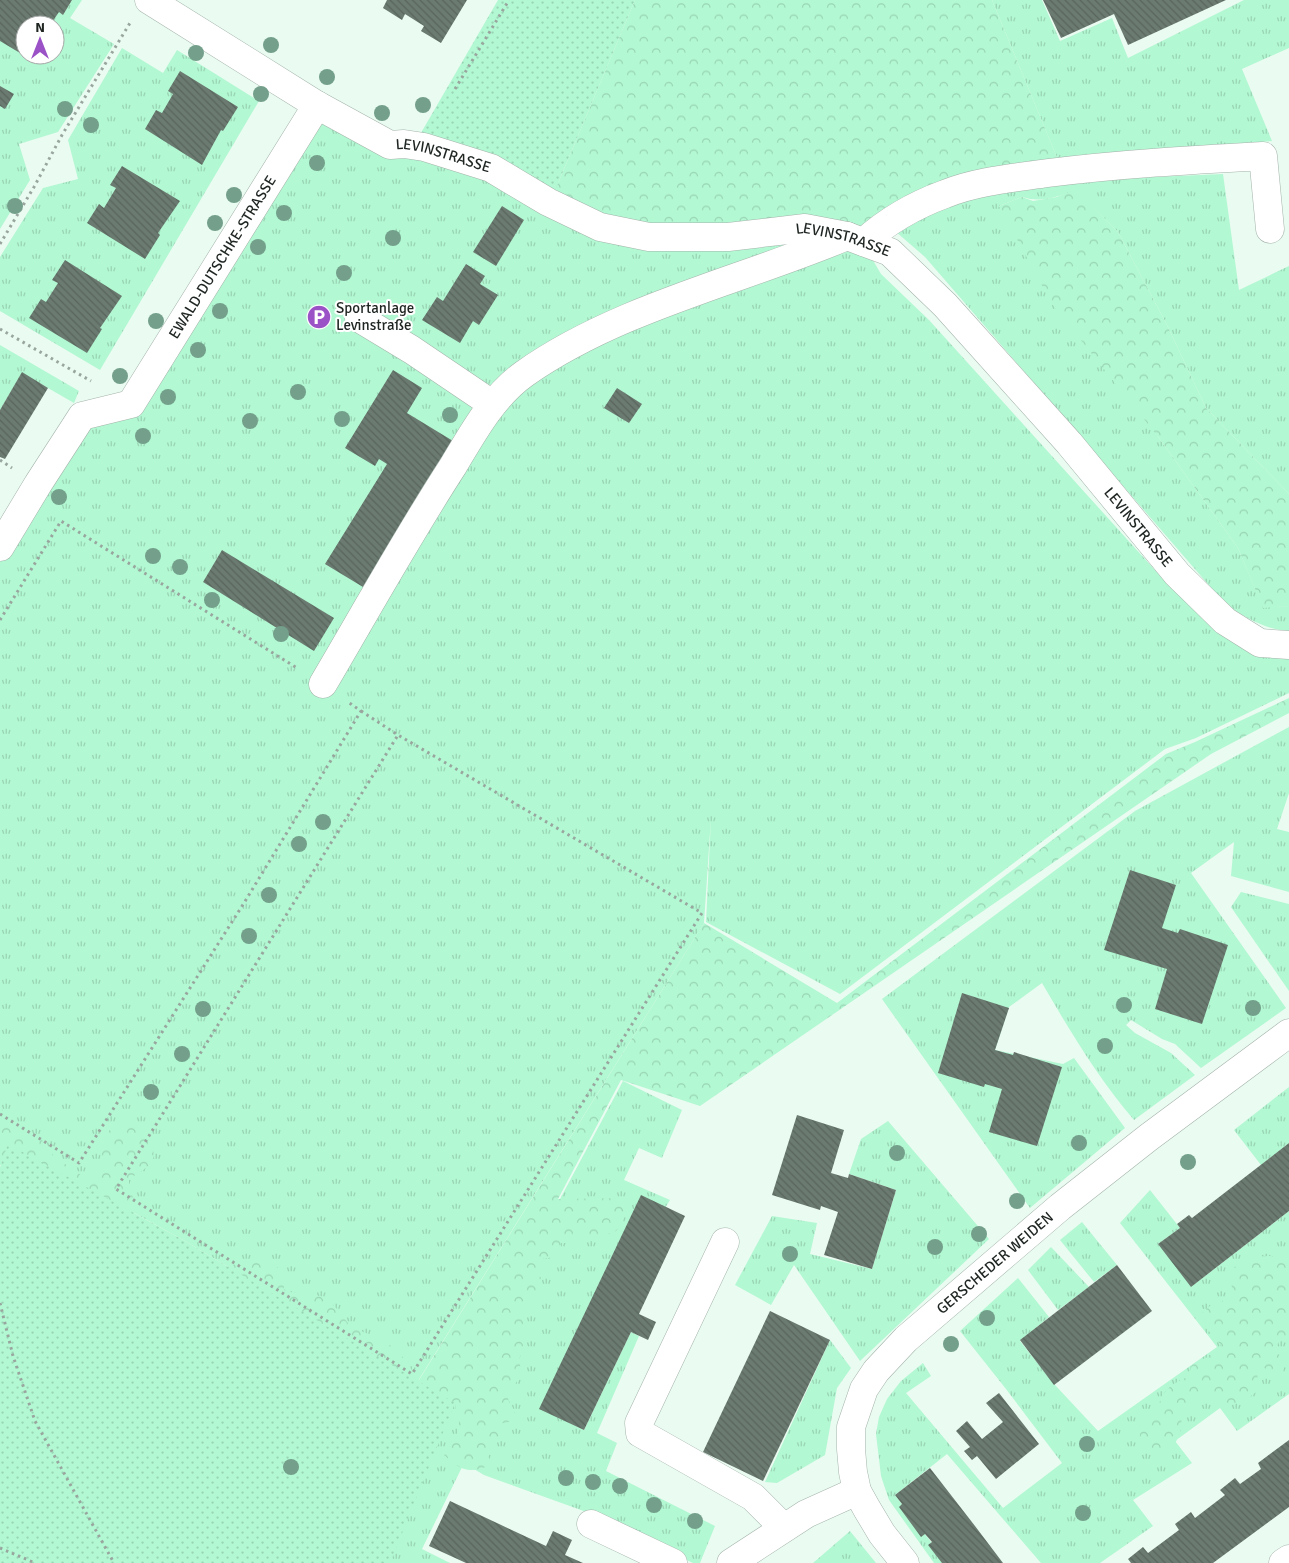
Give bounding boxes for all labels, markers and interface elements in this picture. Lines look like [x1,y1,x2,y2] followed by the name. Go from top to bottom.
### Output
[15,15,65,65] north arrow
[35,19,45,36] text: N
[395,135,493,176] street label: LEVINSTRASSE
[165,172,280,342] street label: EWALD-DUTSCHKE-STRASSE
[795,219,893,260] street label: LEVINSTRASSE
[336,299,414,334] place label: Sportanlage Levinstraße
[306,304,332,330] parking icon: Sportanlage Levinstraße
[1100,484,1177,571] street label: LEVINSTRASSE
[933,1208,1057,1318] street label: GERSCHEDER WEIDEN

